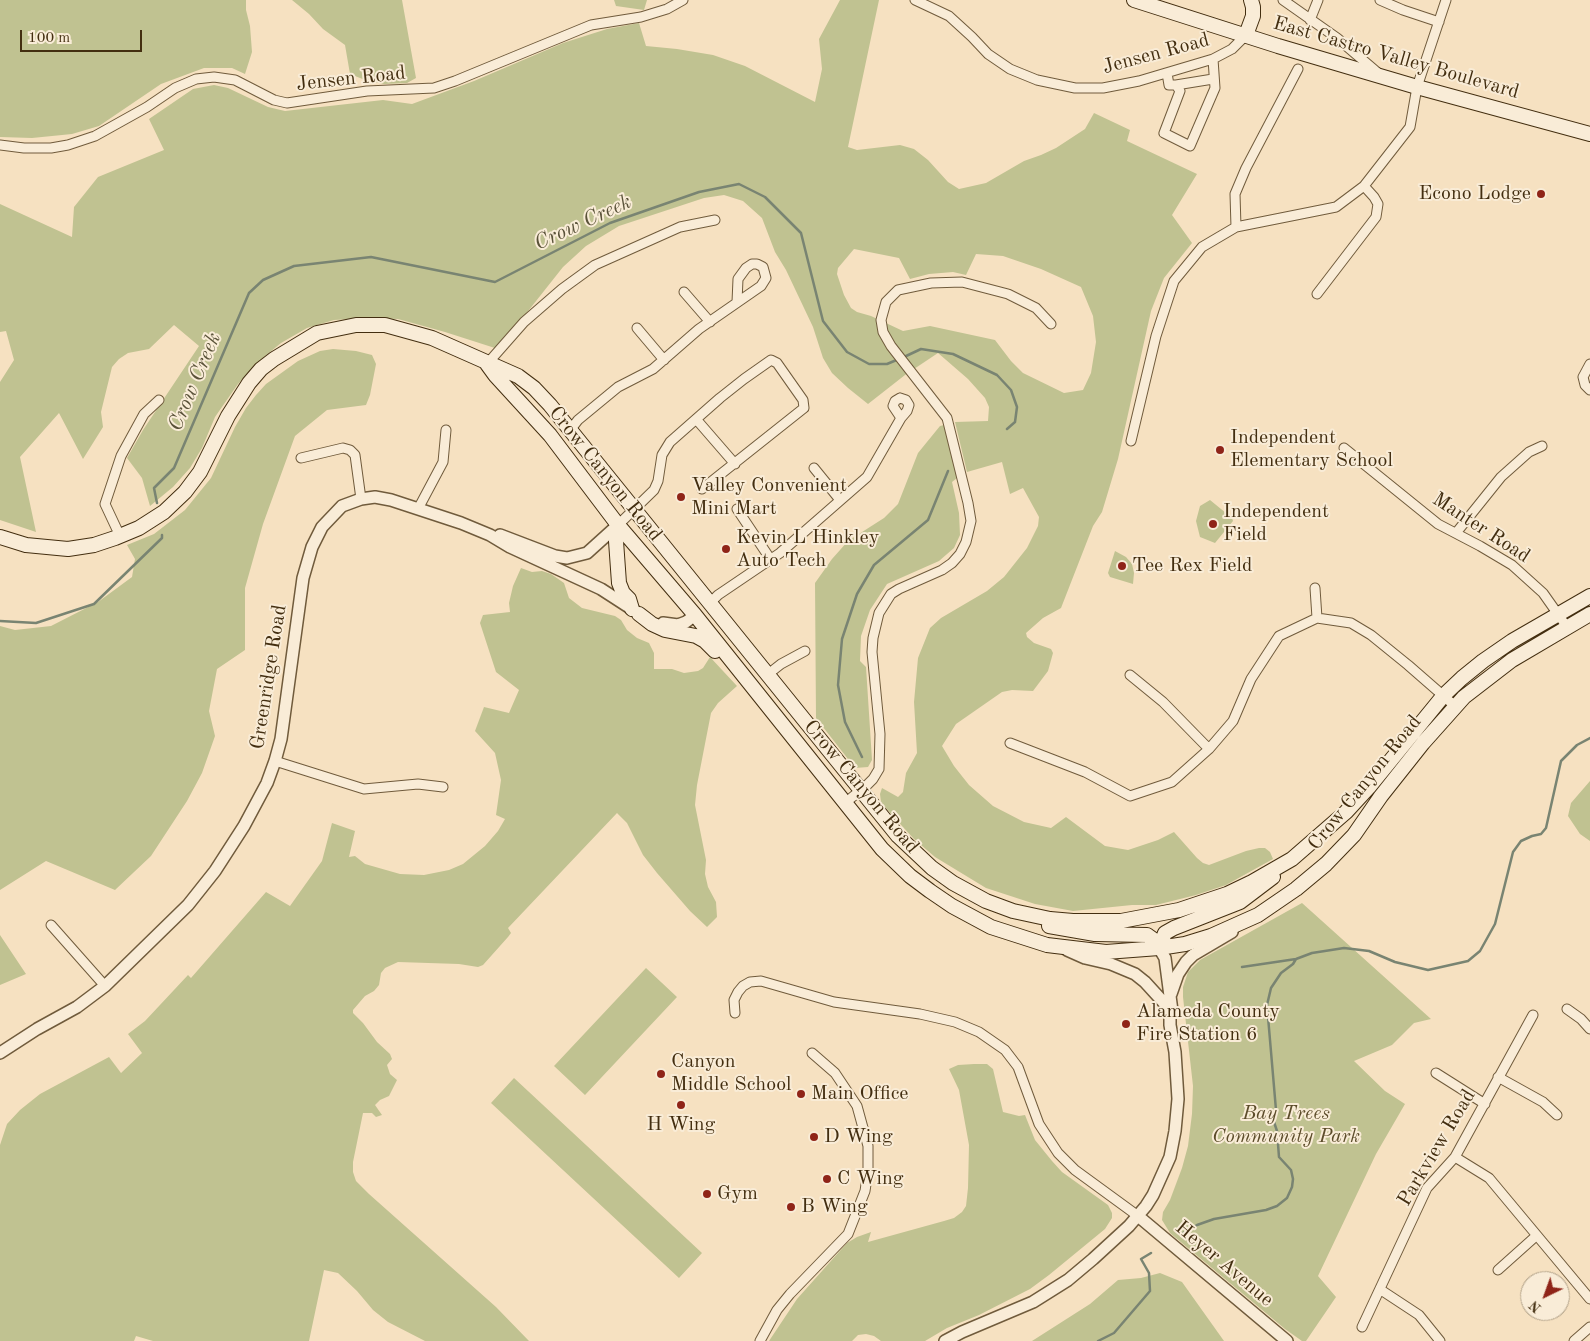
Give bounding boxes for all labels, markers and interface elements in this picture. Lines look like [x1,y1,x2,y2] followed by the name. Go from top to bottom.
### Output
[1270,11,1522,105] street label: East Castro Valley Boulevard
[22,20,145,52] scale bar
[1100,28,1212,80] street label: Jensen Road
[28,31,70,46] text: 100 m
[295,61,407,97] street label: Jensen Road
[1418,182,1531,206] place label: Econo Lodge
[1535,188,1547,200] marker: Econo Lodge
[530,190,636,256] water label: Crow Creek
[163,329,227,435] water label: Crow Creek
[543,402,667,546] street label: Crow Canyon Road
[1230,426,1393,473] place label: Independent Elementary School
[1214,444,1226,456] marker: Independent Elementary School
[691,474,847,521] place label: Valley Convenient Mini Mart
[1427,487,1535,569] street label: Manter Road
[675,491,687,503] marker: Valley Convenient Mini Mart
[1223,500,1329,547] place label: Independent Field
[1207,518,1219,530] marker: Independent Field
[736,526,879,573] place label: Kevin L Hinkley Auto Tech
[720,543,732,555] marker: Kevin L Hinkley Auto Tech
[1132,554,1252,578] place label: Tee Rex Field
[1116,560,1128,572] marker: Tee Rex Field
[246,603,292,751] street label: Greenridge Road
[1303,711,1427,855] street label: Crow Canyon Road
[798,715,924,859] street label: Crow Canyon Road
[1136,1000,1280,1047] place label: Alameda County Fire Station 6
[1120,1018,1132,1030] marker: Alameda County Fire Station 6
[671,1050,791,1097] place label: Canyon Middle School
[655,1068,667,1080] marker: Canyon Middle School
[811,1082,909,1106] place label: Main Office
[1393,1085,1481,1211] street label: Parkview Road
[795,1088,807,1100] marker: Main Office
[675,1099,687,1111] marker: H Wing
[1212,1102,1360,1149] park label: Bay Trees Community Park
[647,1113,715,1137] place label: H Wing
[824,1125,893,1149] place label: D Wing
[808,1131,820,1143] marker: D Wing
[837,1167,903,1191] place label: C Wing
[821,1173,833,1185] marker: C Wing
[717,1182,758,1206] place label: Gym
[701,1188,713,1200] marker: Gym
[801,1195,868,1219] place label: B Wing
[785,1201,797,1213] marker: B Wing
[1170,1216,1278,1312] street label: Heyer Avenue
[1520,1271,1570,1321] north arrow
[1527,1298,1544,1315] text: N

